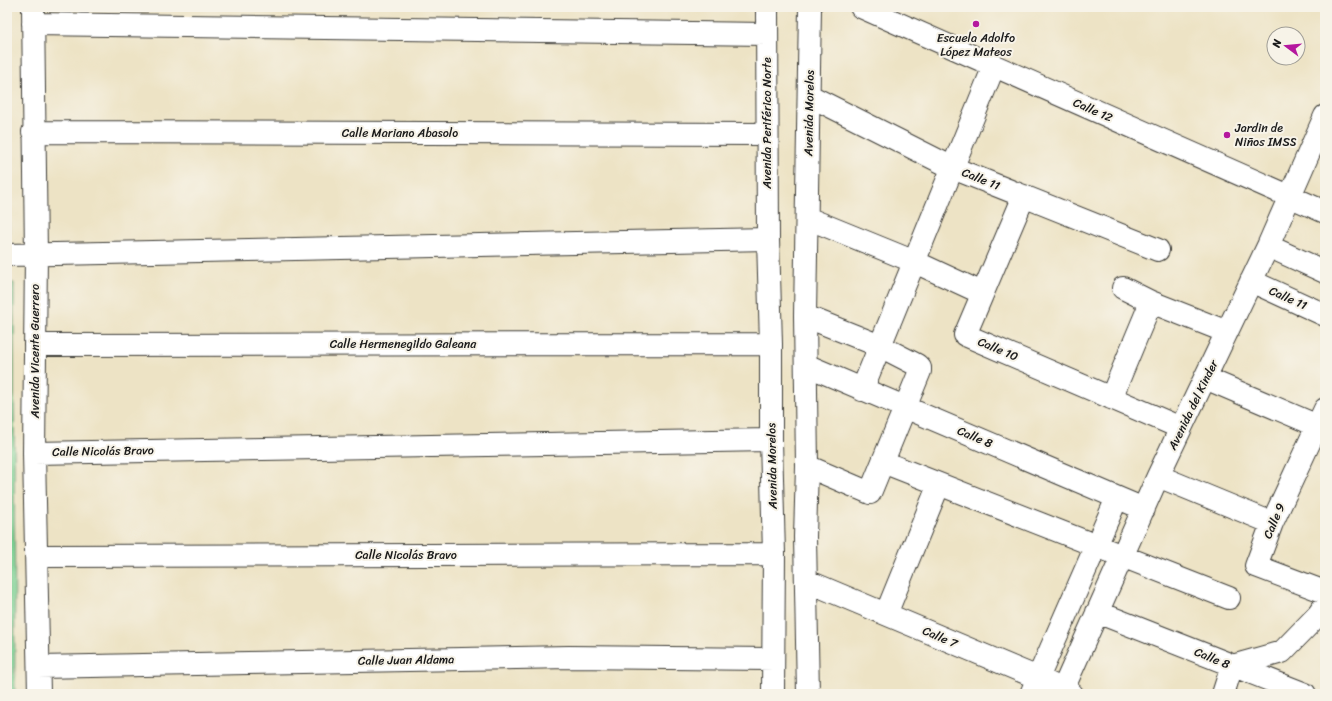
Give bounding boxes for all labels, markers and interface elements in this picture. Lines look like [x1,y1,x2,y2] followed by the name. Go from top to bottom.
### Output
[971,19,981,29] marker: Escuela Adolfo López Mateos
[1266,26,1306,66] north arrow
[937,27,1015,63] place label: Escuela Adolfo López Mateos
[1266,37,1287,51] text: N
[756,57,778,190] street label: Avenida Periférico Norte
[797,70,821,157] street label: Avenida Morelos
[1069,91,1117,129] street label: Calle 12
[1234,117,1297,153] place label: Jardin de Niños IMSS
[342,122,458,144] street label: Calle Mariano Abasolo
[1222,130,1232,140] marker: Jardin de Niños IMSS
[958,161,1004,197] street label: Calle 11
[1265,280,1311,316] street label: Calle 11
[24,284,46,419] street label: Avenida Vicente Guerrero
[974,331,1022,368] street label: Calle 10
[330,333,477,355] street label: Calle Hermenegildo Galeana
[1161,355,1225,455] street label: Avenida del Kinder
[954,420,996,454] street label: Calle 8
[760,423,784,510] street label: Avenida Morelos
[52,439,154,463] street label: Calle Nicolás Bravo
[1257,500,1291,542] street label: Calle 9
[355,544,457,566] street label: Calle Nicolás Bravo
[919,620,962,655] street label: Calle 7
[1191,641,1233,675] street label: Calle 8
[358,648,454,672] street label: Calle Juan Aldama

